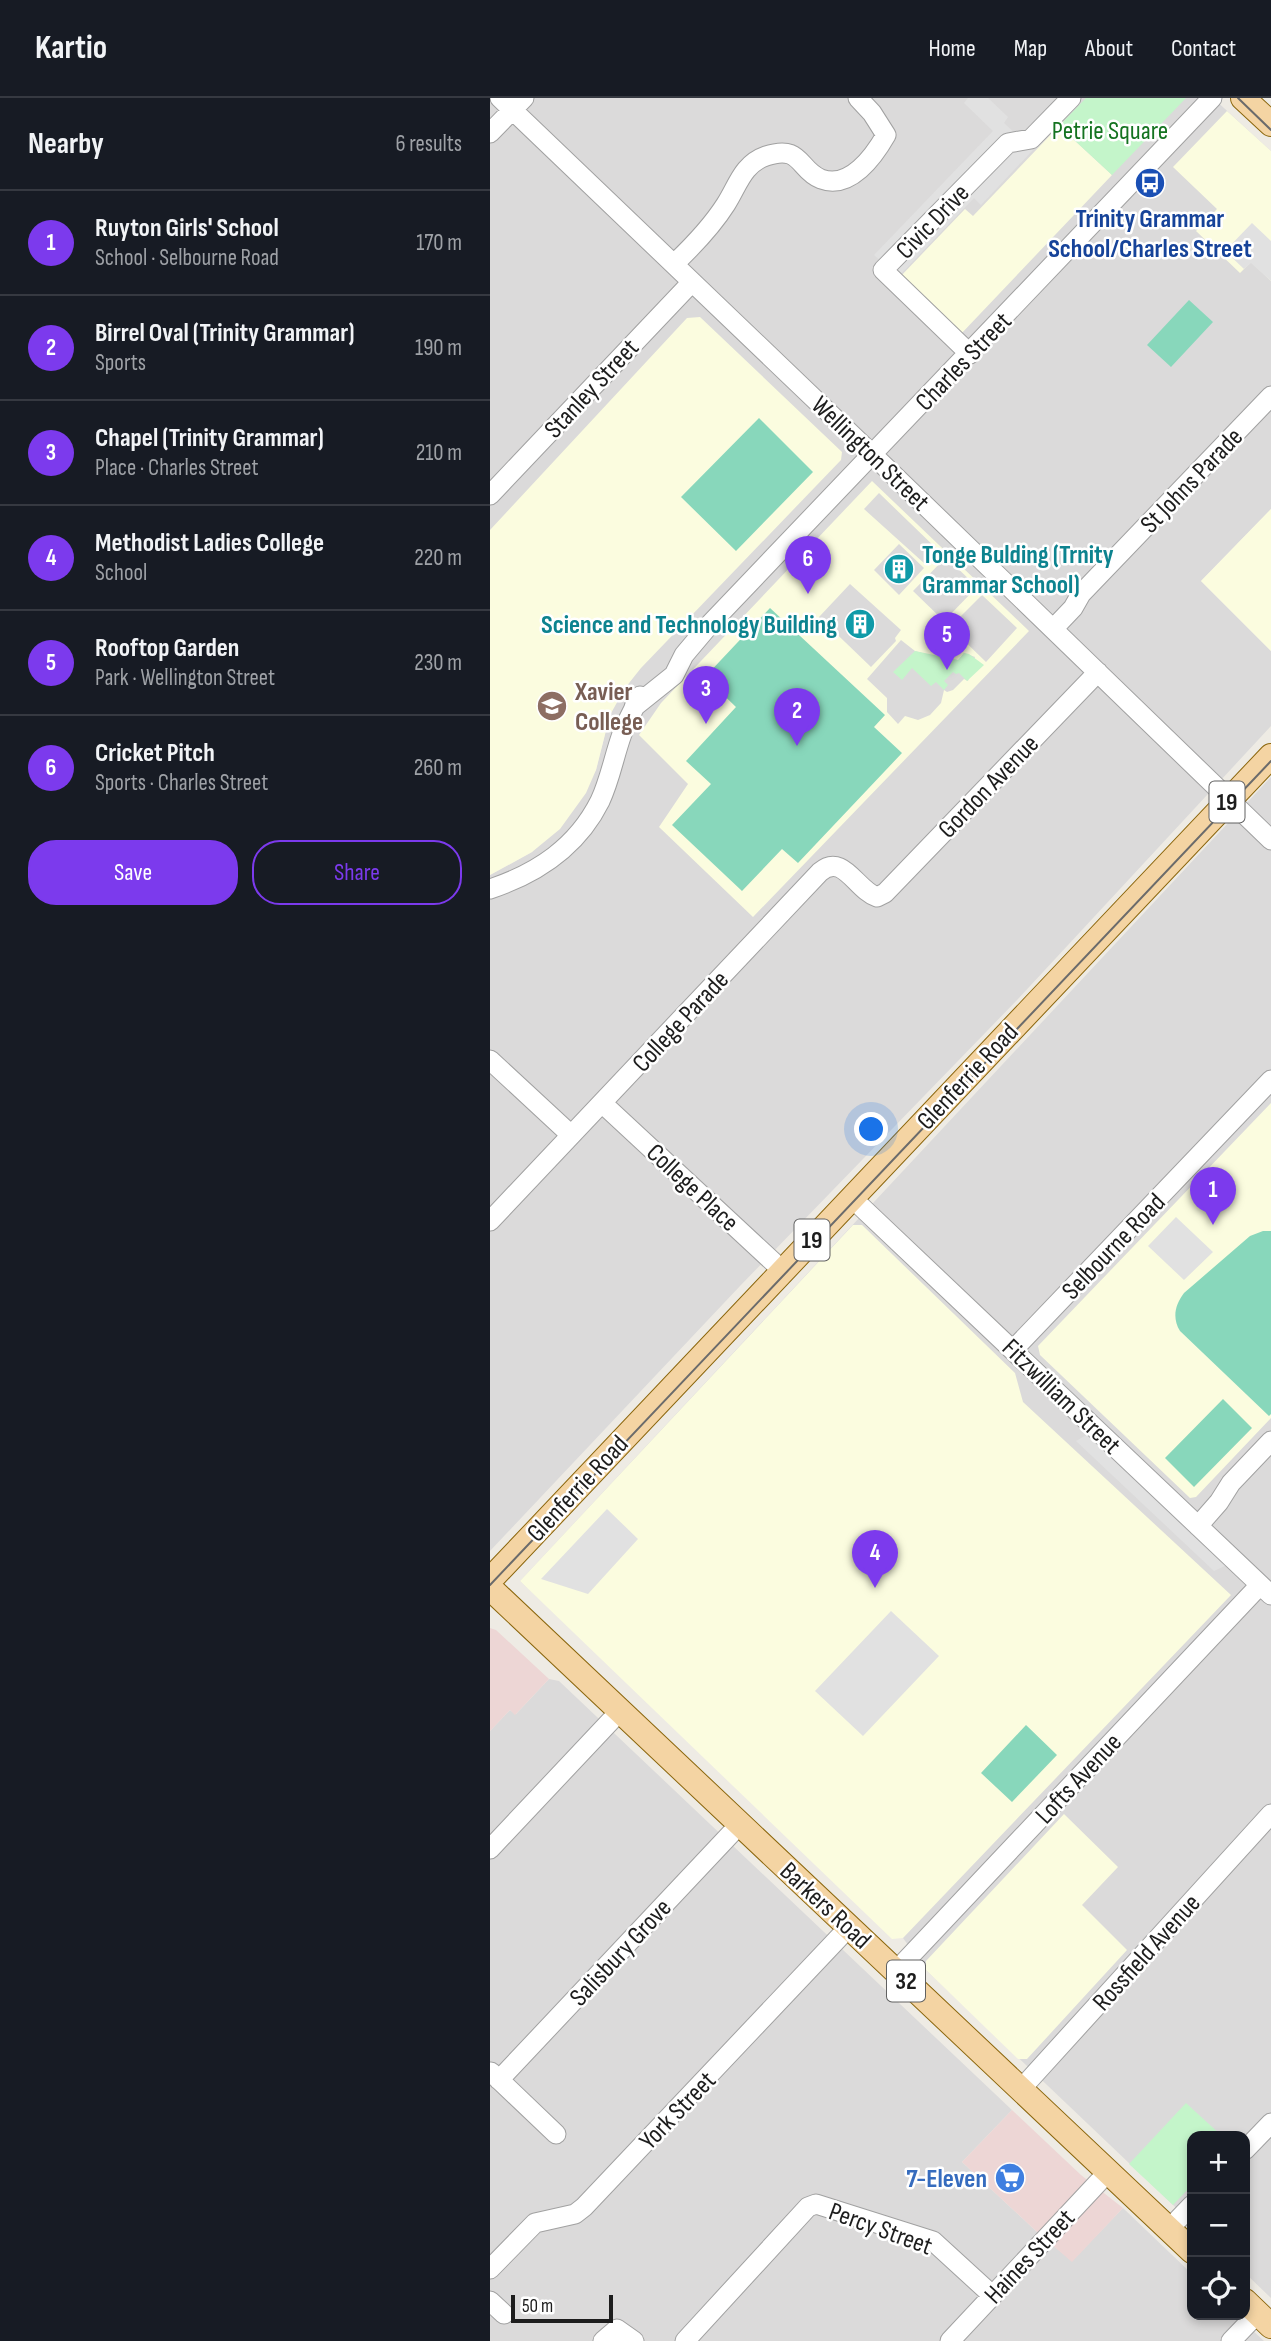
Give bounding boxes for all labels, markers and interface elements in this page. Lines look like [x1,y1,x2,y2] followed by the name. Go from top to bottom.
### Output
[35,28,107,68] text: Kartio
[928,34,976,63] text: Home
[1014,34,1047,63] text: Map
[1085,34,1133,63] text: About
[1171,34,1236,63] text: Contact
[1052,116,1168,147] park label: Petrie Square
[28,126,104,162] text: Nearby
[396,130,462,158] text: 6 results
[1133,166,1167,200] bus stop icon: Trinity Grammar School/Charles Street
[890,178,976,266] street label: Civic Drive
[1048,204,1252,265] place label: Trinity Grammar School/Charles Street
[95,213,279,244] text: Ruyton Girls' School
[46,229,56,257] text: 1
[416,229,462,257] text: 170 m
[95,244,279,272] text: School · Selbourne Road
[910,306,1019,418] street label: Charles Street
[95,318,354,349] text: Birrel Oval (Trinity Grammar)
[538,333,646,445] street label: Stanley Street
[46,334,56,362] text: 2
[415,334,462,362] text: 190 m
[95,349,146,377] text: Sports
[805,390,935,518] street label: Wellington Street
[1134,422,1250,540] street label: St Johns Parade
[95,423,324,454] text: Chapel (Trinity Grammar)
[46,439,56,467] text: 3
[416,439,462,467] text: 210 m
[95,454,259,482] text: Place · Charles Street
[95,528,324,559] text: Methodist Ladies College
[785,536,831,594] pin: 6
[922,540,1114,601] place label: Tonge Bulding (Trnity Grammar School)
[46,544,56,572] text: 4
[414,544,462,572] text: 220 m
[882,552,916,586] building icon: Tonge Bulding (Trnity Grammar School)
[95,559,147,587] text: School
[843,607,877,641] building icon: Science and Technology Building
[541,610,837,641] place label: Science and Technology Building
[924,612,970,670] pin: 5
[95,633,239,664] text: Rooftop Garden
[46,649,56,677] text: 5
[414,649,462,677] text: 230 m
[95,664,275,692] text: Park · Wellington Street
[683,666,729,724] pin: 3
[574,677,643,738] place label: Xavier College
[774,688,820,746] pin: 2
[535,689,569,723] school or university icon: Xavier College
[932,729,1046,845] street label: Gordon Avenue
[95,738,215,769] text: Cricket Pitch
[46,754,56,782] text: 6
[414,754,462,782] text: 260 m
[95,769,268,797] text: Sports · Charles Street
[1210,782,1244,822] road number: 19
[28,840,238,905] button: Save
[252,840,462,905] button: Share
[626,965,736,1079] street label: College Parade
[911,1017,1025,1137] street label: Glenferrie Road
[854,1112,888,1146] your location
[639,1138,744,1239] street label: College Place
[1190,1167,1236,1225] pin: 1
[1056,1188,1172,1306] street label: Selbourne Road
[794,1220,830,1260] road number: 19
[995,1333,1127,1461] street label: Fitzwilliam Street
[521,1429,635,1549] street label: Glenferrie Road
[852,1530,898,1588] pin: 4
[1029,1727,1129,1831] street label: Lofts Avenue
[773,1856,877,1956] street label: Barkers Road
[1087,1888,1208,2018] street label: Rossfield Avenue
[564,1893,679,2013] street label: Salisbury Grove
[887,1960,925,2002] road number: 32
[633,2065,723,2157] street label: York Street
[1187,2131,1250,2320] map controls
[1187,2131,1250,2194] button: +
[993,2161,1027,2195] supermarket icon: 7-Eleven
[906,2164,987,2195] place label: 7-Eleven
[1187,2194,1250,2257] button: −
[825,2196,936,2262] street label: Percy Street
[979,2203,1082,2311] street label: Haines Street
[1187,2257,1250,2320] button: locate
[511,2292,612,2324] scale bar
[522,2295,553,2318] text: 50 m

